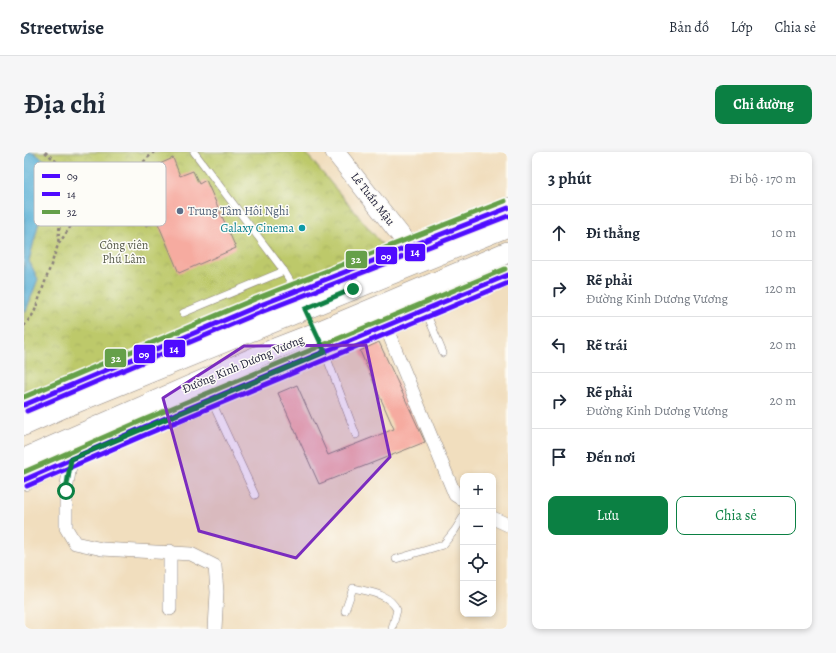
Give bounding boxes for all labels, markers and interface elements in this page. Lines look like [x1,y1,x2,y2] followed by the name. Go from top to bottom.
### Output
[20,15,104,41] text: Streetwise
[669,18,709,37] text: Bản đồ
[731,18,753,37] text: Lớp
[775,18,816,37] text: Chia sẻ
[24,85,106,123] text: Địa chỉ
[715,85,812,124] button: Chỉ đường
[34,162,166,226] legend
[548,167,592,190] text: 3 phút
[67,169,78,184] text: 09
[347,169,399,229] street label: Lê Tuấn Mậu
[729,170,796,187] text: Đi bộ · 170 m
[67,187,76,202] text: 14
[188,203,289,219] place label: Trung Tâm Hôi Nghi
[67,205,77,220] text: 32
[175,206,185,216] marker: Trung Tâm Hôi Nghi
[220,220,294,236] place label: Galaxy Cinema
[548,222,570,244] icon: ahead
[297,223,307,233] marker: Galaxy Cinema
[586,223,640,243] text: Đi thẳng
[771,224,796,241] text: 10 m
[100,237,149,267] park label: Công viên Phú Lâm
[404,243,426,262] line badge: 14
[410,245,420,260] text: 14
[375,246,398,265] line badge: 09
[381,249,391,264] text: 09
[345,250,368,269] line badge: 32
[351,252,362,267] text: 32
[586,270,632,290] text: Rẽ phải
[548,278,570,300] icon: right
[344,280,362,298] route end
[765,280,796,297] text: 120 m
[586,290,728,307] text: Đường Kinh Dương Vương
[180,331,306,397] street label: Đường Kinh Dương Vương
[548,334,570,356] icon: left
[586,335,627,355] text: Rẽ trái
[770,336,796,353] text: 20 m
[163,339,186,358] line badge: 14
[169,342,179,357] text: 14
[133,344,156,364] line badge: 09
[139,347,149,362] text: 09
[104,348,127,368] line badge: 32
[111,351,122,366] text: 32
[586,382,632,402] text: Rẽ phải
[548,390,570,412] icon: right
[770,392,796,409] text: 20 m
[586,402,728,419] text: Đường Kinh Dương Vương
[548,446,570,468] icon: arrive
[586,447,635,467] text: Đến nơi
[460,473,496,617] map controls
[460,473,496,509] button: +
[57,482,75,500] route start
[548,496,668,535] button: Lưu
[676,496,796,535] button: Chia sẻ
[460,509,496,545] button: −
[460,545,496,581] button: locate
[460,581,496,617] button: layers

